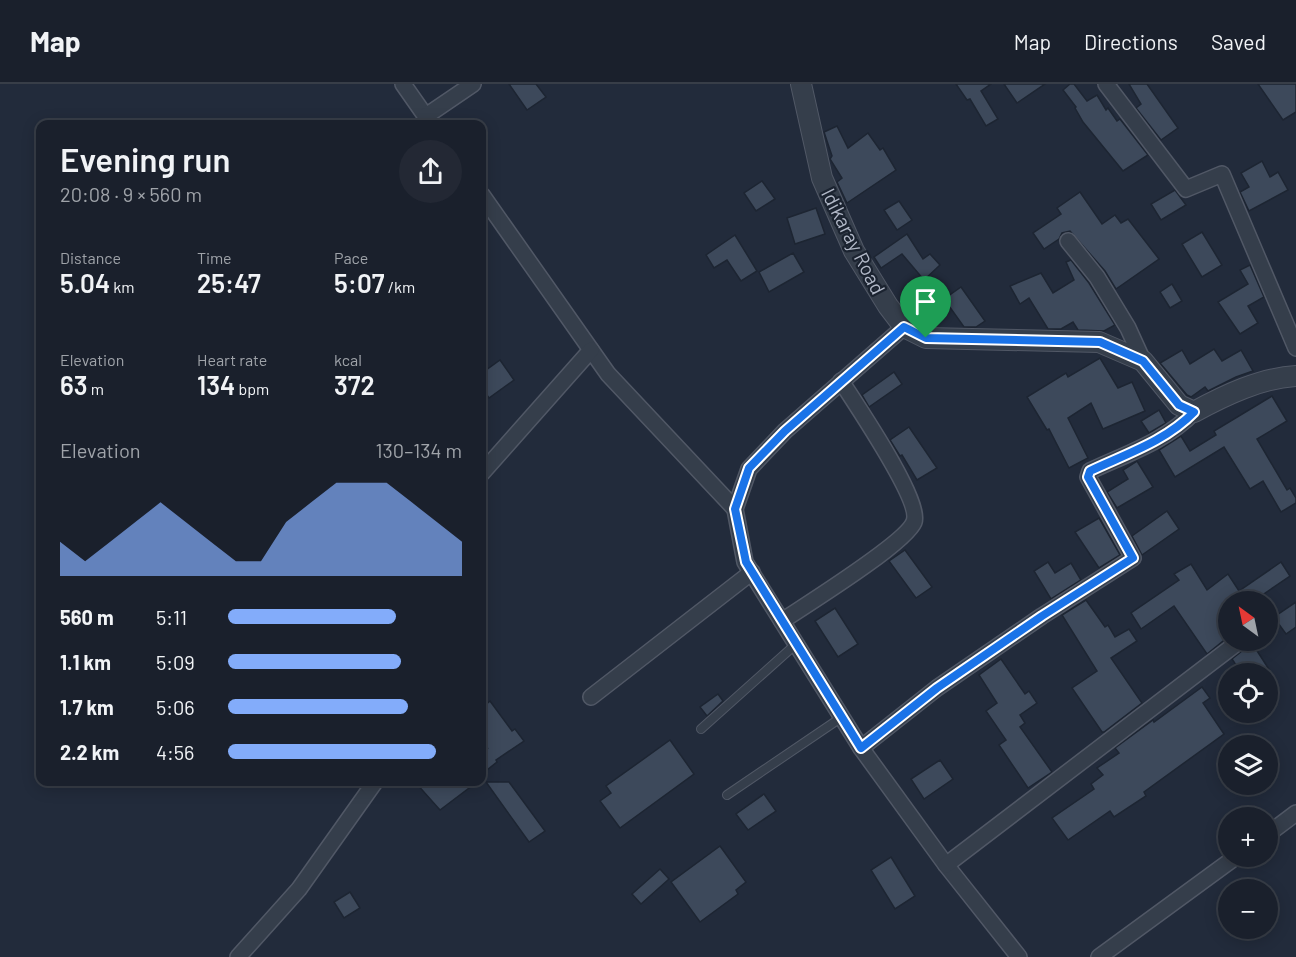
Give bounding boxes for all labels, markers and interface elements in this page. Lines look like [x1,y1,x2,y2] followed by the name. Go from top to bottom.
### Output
[30,24,81,58] text: Map
[1014,29,1051,54] text: Map
[1084,29,1178,54] text: Directions
[1211,29,1266,54] text: Saved
[60,139,230,179] text: Evening run
[399,140,462,203] button: share
[60,182,202,206] text: 20:08 · 9 × 560 m
[817,184,891,298] street label: Idikaray Road
[60,248,121,267] text: Distance
[197,248,232,267] text: Time
[334,248,368,267] text: Pace
[60,267,110,298] text: 5.04
[197,267,261,298] text: 25:47
[334,267,384,298] text: 5:07
[900,276,951,338] pin
[110,277,135,296] text: km
[384,277,415,296] text: /km
[909,285,942,318] icon: arrive
[60,350,124,369] text: Elevation
[197,350,267,369] text: Heart rate
[334,350,362,369] text: kcal
[60,369,88,400] text: 63
[197,369,235,400] text: 134
[334,369,375,400] text: 372
[88,379,104,398] text: m
[235,379,269,398] text: bpm
[60,438,141,462] text: Elevation
[376,438,462,462] text: 130–134 m
[1218,591,1278,651] north arrow
[1218,591,1278,939] map controls
[60,605,114,629] text: 560 m
[156,605,187,629] text: 5:11
[60,650,111,674] text: 1.1 km
[156,650,195,674] text: 5:09
[1218,663,1278,723] button: locate
[60,695,114,719] text: 1.7 km
[156,695,195,719] text: 5:06
[1218,735,1278,795] button: layers
[60,740,119,764] text: 2.2 km
[156,740,194,764] text: 4:56
[1218,807,1278,867] button: +
[1218,879,1278,939] button: −

